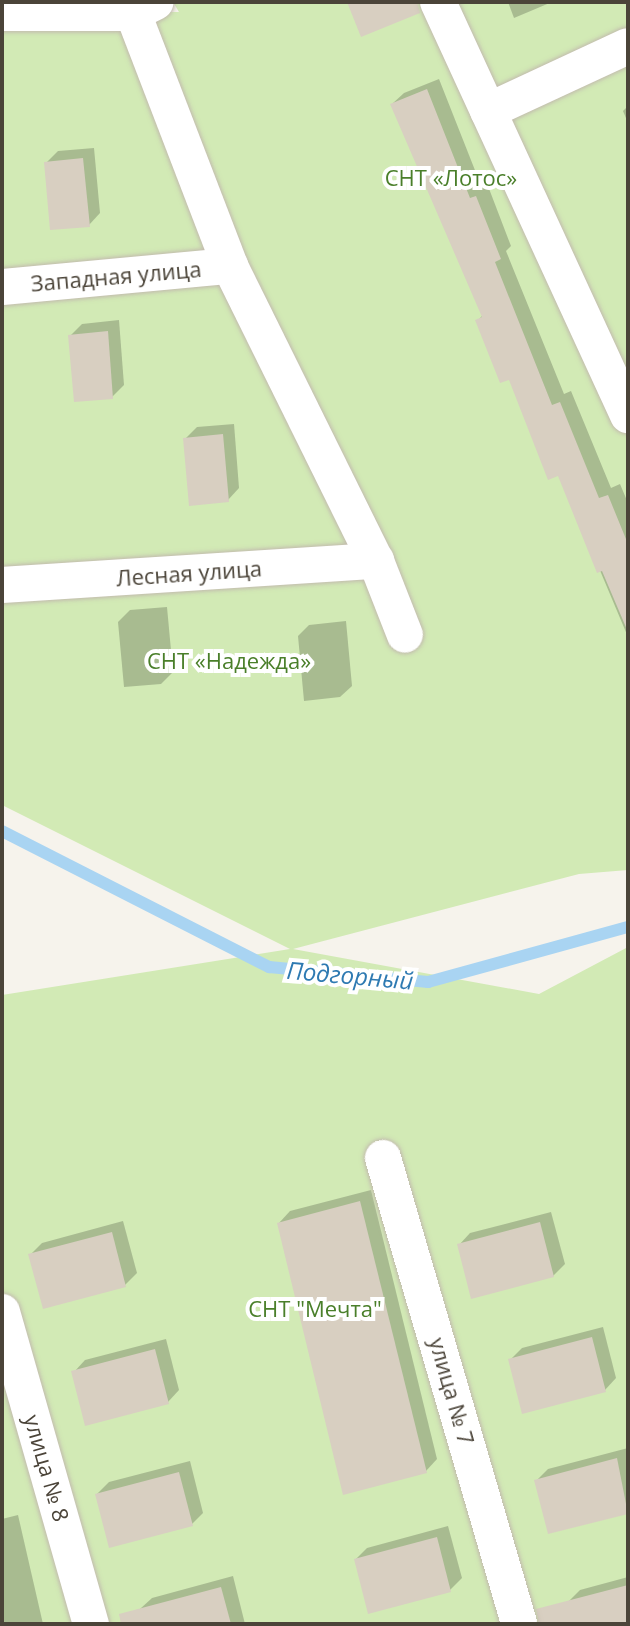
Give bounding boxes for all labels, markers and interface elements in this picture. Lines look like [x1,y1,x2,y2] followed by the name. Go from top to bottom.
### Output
[385,165,517,191] park label: СНТ «Лотос»
[30,255,202,297] street label: Западная улица
[115,555,263,591] street label: Лесная улица
[147,648,311,674] park label: СНТ «Надежда»
[285,955,415,995] water label: Подгорный
[248,1296,382,1322] park label: СНТ "Мечта"
[424,1334,480,1448] street label: улица № 7
[19,1411,75,1525] street label: улица № 8

